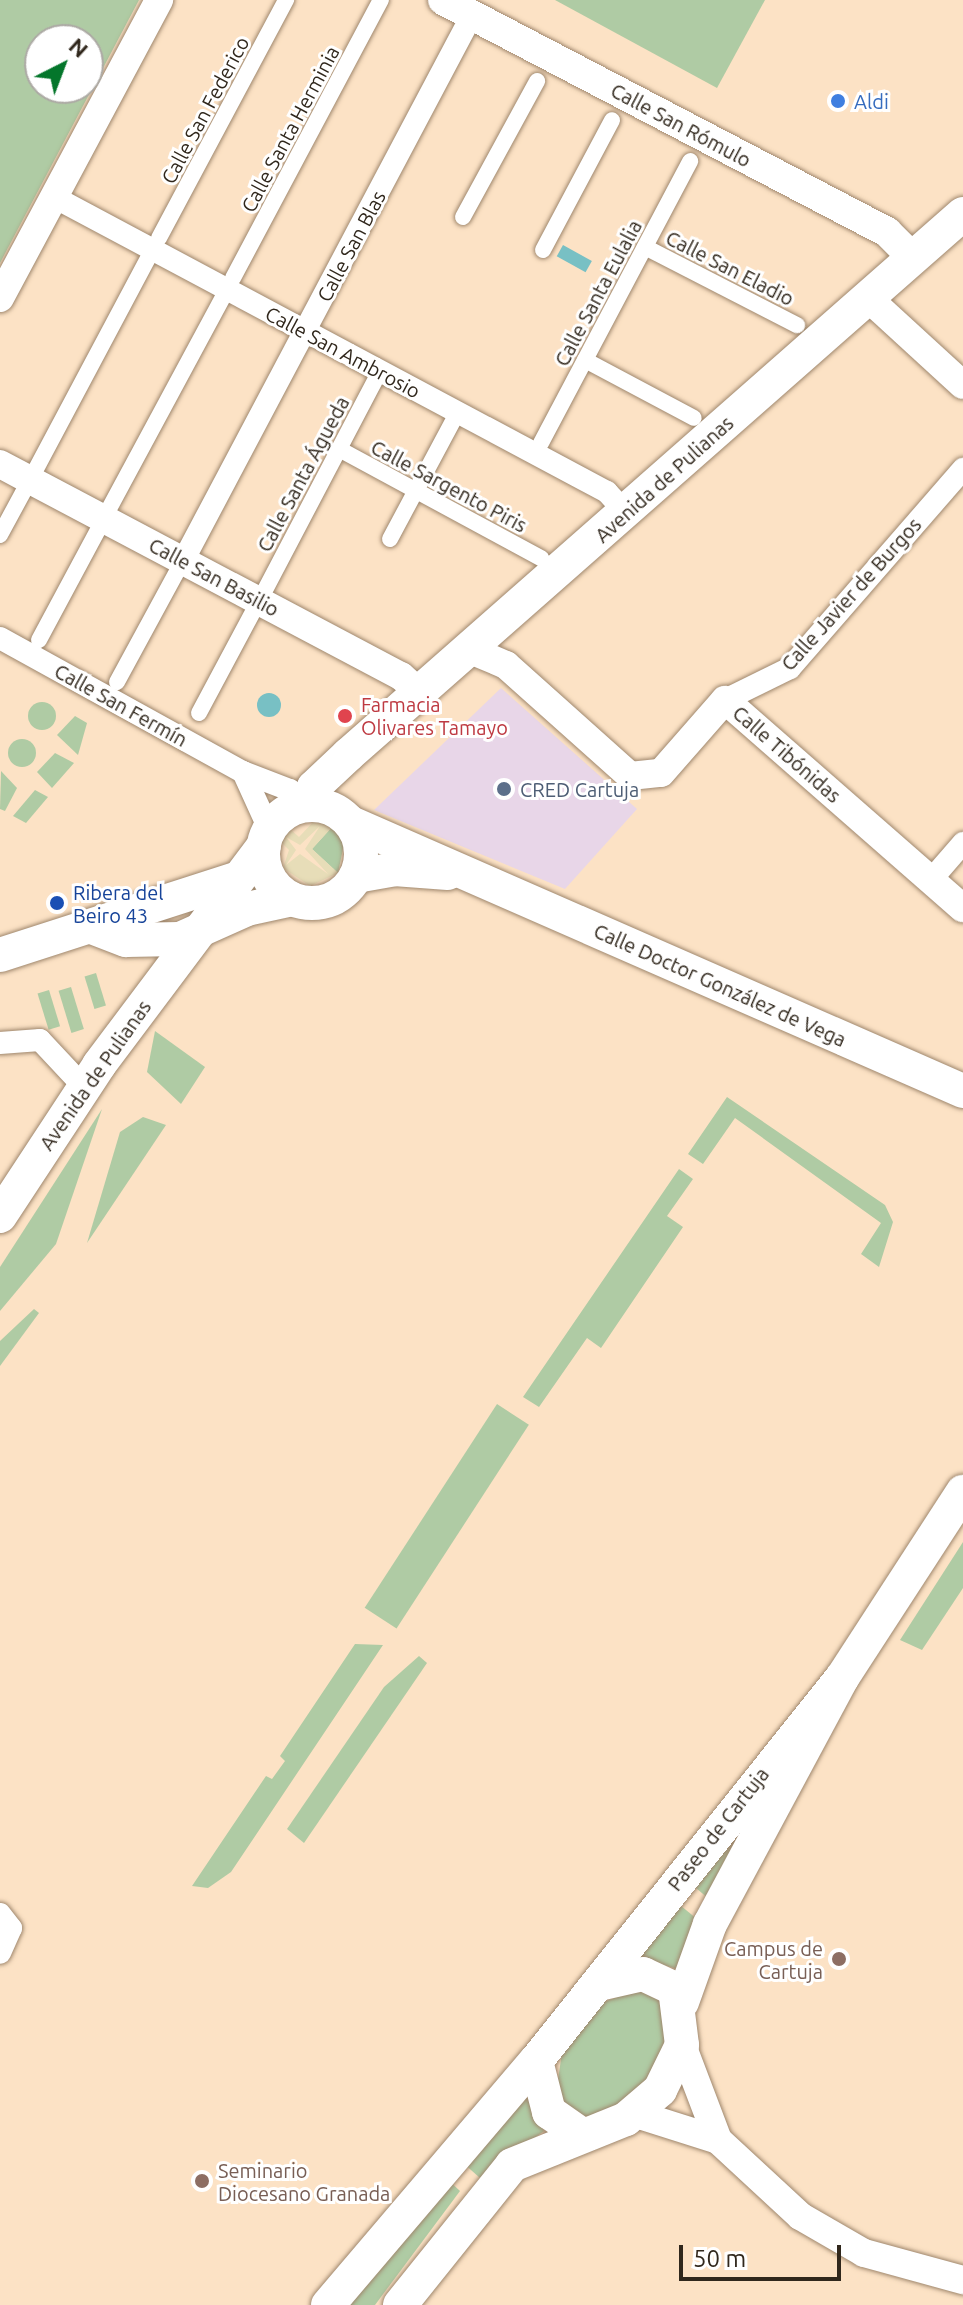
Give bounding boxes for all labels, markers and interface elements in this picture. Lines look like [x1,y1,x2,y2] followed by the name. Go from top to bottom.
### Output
[24,24,104,104] north arrow
[65,32,94,62] text: N
[156,32,254,188] street label: Calle San Federico
[236,42,344,216] street label: Calle Santa Herminia
[607,78,755,172] street label: Calle San Rómulo
[854,89,889,113] place label: Aldi
[829,92,847,110] marker: Aldi
[312,186,390,306] street label: Calle San Blas
[549,216,647,370] street label: Calle Santa Eulalia
[662,225,798,311] street label: Calle San Eladio
[261,301,425,403] street label: Calle San Ambrosio
[252,392,354,556] street label: Calle Santa Águeda
[590,411,738,547] street label: Avenida de Pulianas
[367,435,531,537] street label: Calle Sargento Piris
[776,513,926,675] street label: Calle Javier de Burgos
[145,533,283,621] street label: Calle San Basilio
[50,659,192,751] street label: Calle San Fermín
[361,692,508,739] place label: Farmacia Olivares Tamayo
[728,701,846,807] street label: Calle Tibónidas
[336,707,354,725] marker: Farmacia Olivares Tamayo
[520,777,639,801] place label: CRED Cartuja
[495,780,513,798] marker: CRED Cartuja
[73,880,163,927] place label: Ribera del Beiro 43
[48,894,66,912] marker: Ribera del Beiro 43
[590,918,850,1052] street label: Calle Doctor González de Vega
[34,995,156,1155] street label: Avenida de Pulianas
[662,1763,774,1895] street label: Paseo de Cartuja
[724,1936,823,1983] place label: Campus de Cartuja
[830,1950,848,1968] marker: Campus de Cartuja
[218,2158,390,2205] place label: Seminario Diocesano Granada
[193,2172,211,2190] marker: Seminario Diocesano Granada
[683,2229,845,2279] scale bar
[693,2245,746,2272] text: 50 m

